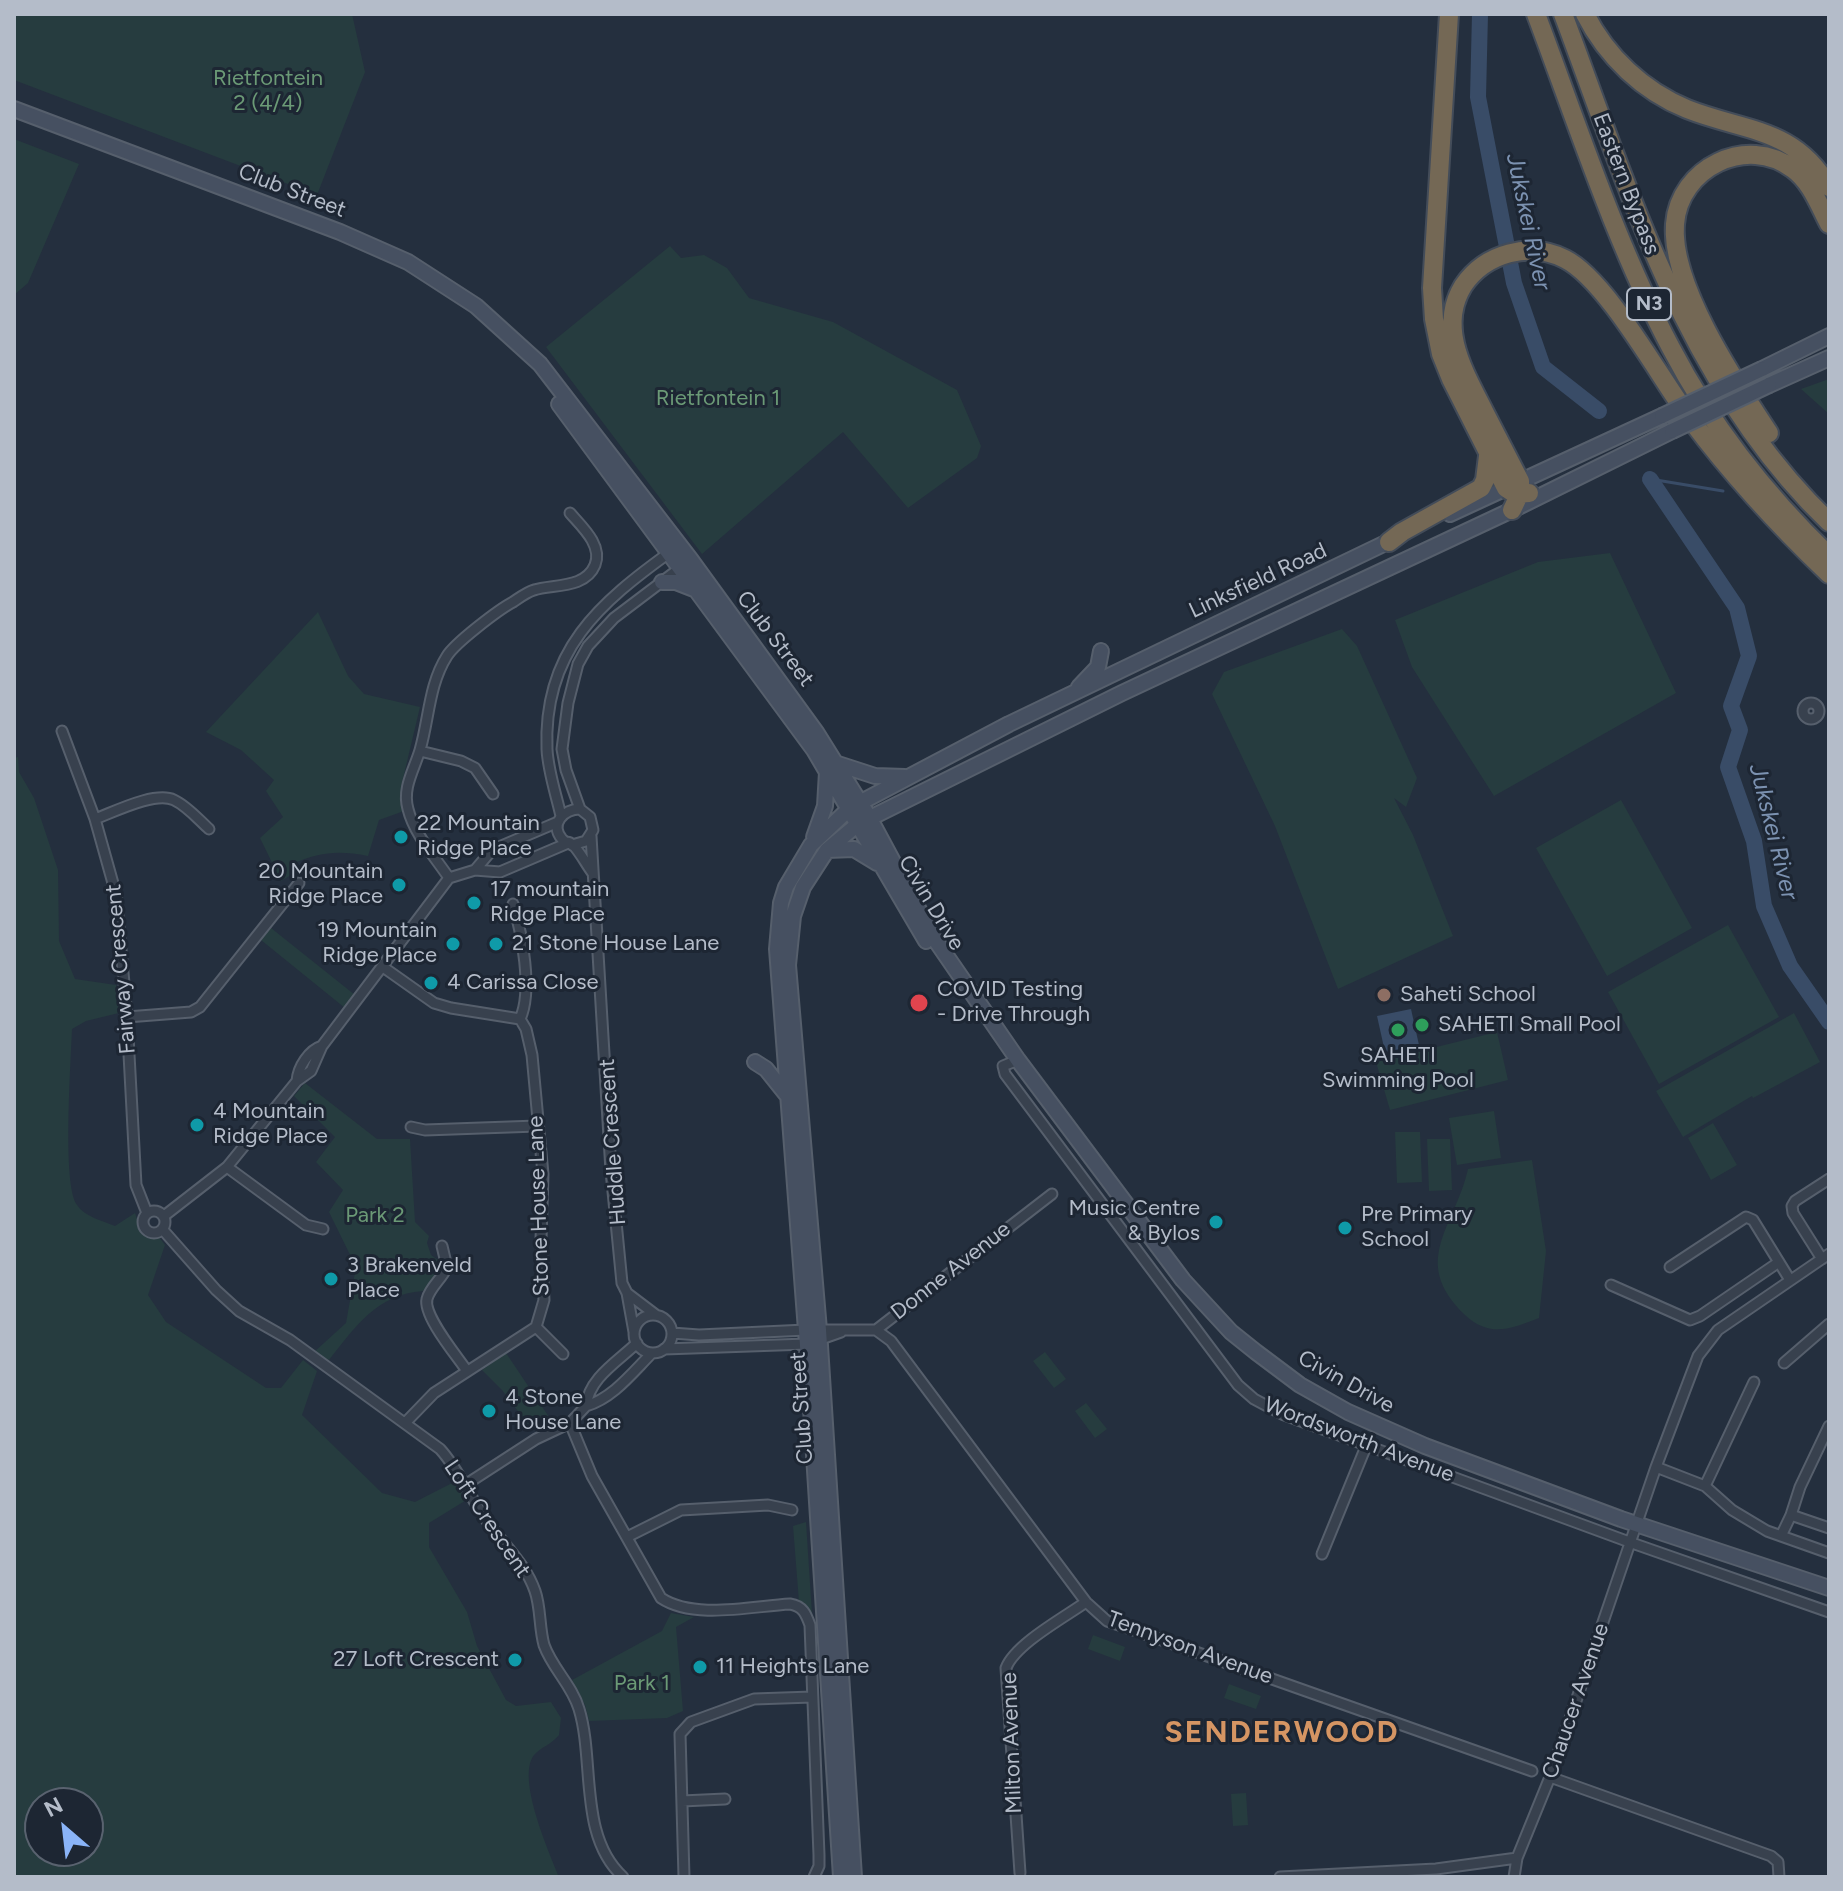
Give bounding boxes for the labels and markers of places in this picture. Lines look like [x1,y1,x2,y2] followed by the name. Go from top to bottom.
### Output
[417,811,540,862] place label: 22 Mountain Ridge Place
[392,828,410,846] marker: 22 Mountain Ridge Place
[258,859,383,910] place label: 20 Mountain Ridge Place
[390,876,408,894] marker: 20 Mountain Ridge Place
[490,877,609,928] place label: 17 mountain Ridge Place
[465,894,483,912] marker: 17 mountain Ridge Place
[317,918,437,970] place label: 19 Mountain Ridge Place
[512,931,719,957] place label: 21 Stone House Lane
[444,935,462,953] marker: 19 Mountain Ridge Place
[487,935,505,953] marker: 21 Stone House Lane
[447,970,599,996] place label: 4 Carissa Close
[422,974,440,992] marker: 4 Carissa Close
[937,977,1090,1028] place label: COVID Testing - Drive Through
[1400,982,1536,1008] place label: Saheti School
[1375,986,1393,1004] marker: Saheti School
[908,992,930,1014] marker: COVID Testing - Drive Through
[1438,1012,1621,1038] place label: SAHETI Small Pool
[1413,1016,1431,1034] marker: SAHETI Small Pool
[1389,1021,1407,1039] marker: SAHETI Swimming Pool
[1322,1043,1474,1094] place label: SAHETI Swimming Pool
[213,1099,328,1150] place label: 4 Mountain Ridge Place
[188,1116,206,1134] marker: 4 Mountain Ridge Place
[1069,1196,1200,1248] place label: Music Centre & Bylos
[1361,1202,1473,1254] place label: Pre Primary School
[1207,1213,1225,1231] marker: Music Centre & Bylos
[1336,1219,1354,1237] marker: Pre Primary School
[347,1253,472,1304] place label: 3 Brakenveld Place
[322,1270,340,1288] marker: 3 Brakenveld Place
[505,1385,621,1436] place label: 4 Stone House Lane
[480,1402,498,1420] marker: 4 Stone House Lane
[333,1647,499,1673] place label: 27 Loft Crescent
[506,1651,524,1669] marker: 27 Loft Crescent
[716,1654,869,1680] place label: 11 Heights Lane
[691,1658,709,1676] marker: 11 Heights Lane

